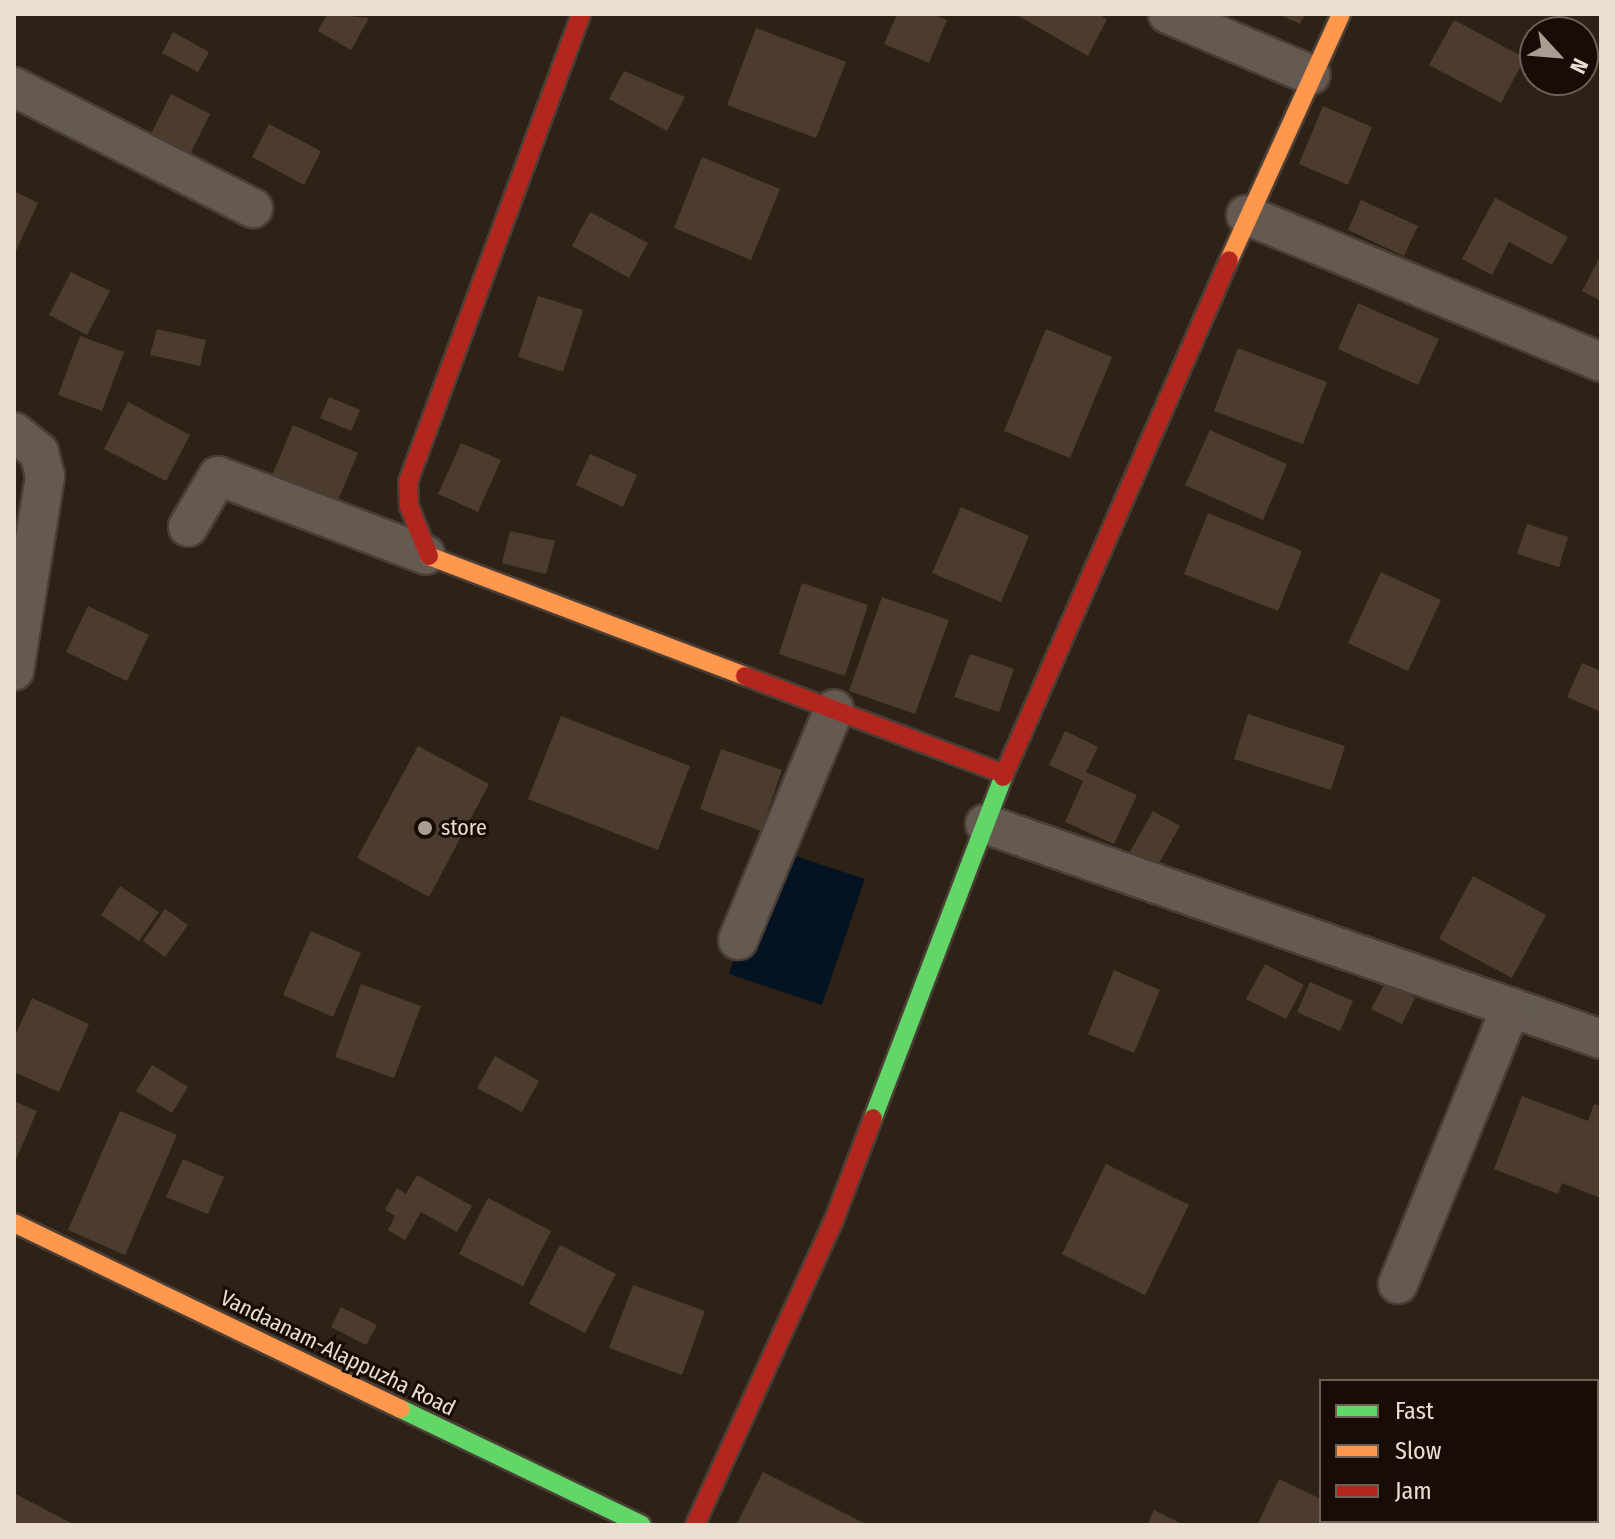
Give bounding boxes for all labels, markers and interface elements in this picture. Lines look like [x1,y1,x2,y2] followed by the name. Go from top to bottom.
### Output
[1519,16,1599,96] north arrow
[1564,54,1594,78] text: N
[441,815,487,841] place label: store
[416,819,434,837] marker: store
[216,1285,460,1421] street label: Vandaanam-Alappuzha Road
[1319,1379,1599,1523] legend
[1395,1397,1434,1425] text: Fast
[1395,1437,1441,1465] text: Slow
[1395,1477,1432,1505] text: Jam

